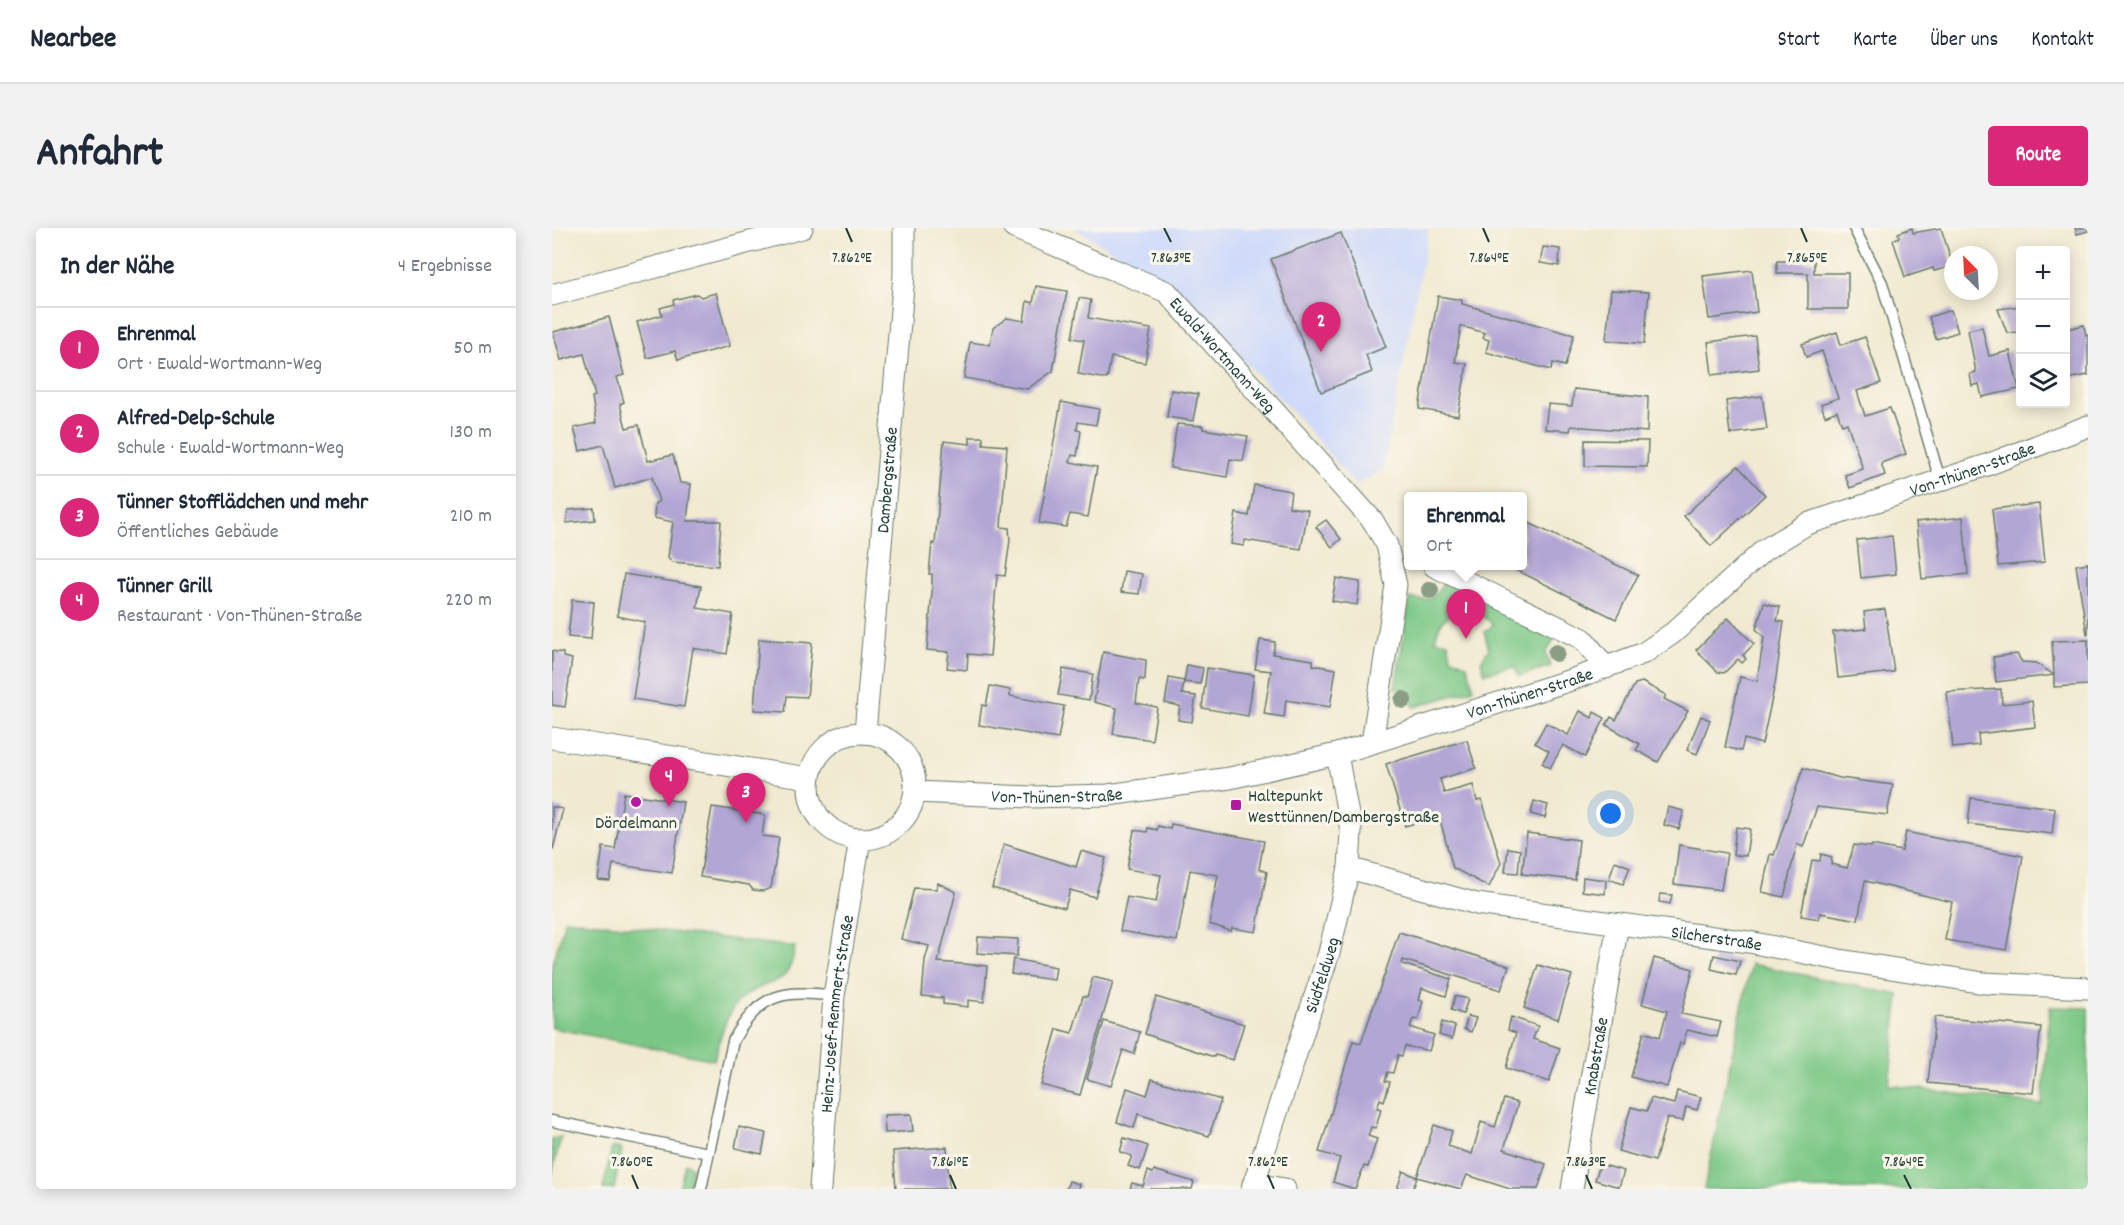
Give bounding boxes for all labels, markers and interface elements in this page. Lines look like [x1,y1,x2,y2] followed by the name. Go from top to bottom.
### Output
[30,21,116,61] text: Nearbee
[1778,26,1820,56] text: Start
[1853,26,1897,56] text: Karte
[1930,26,1998,56] text: Über uns
[2031,26,2094,56] text: Kontakt
[36,126,163,186] text: Anfahrt
[1988,126,2088,186] button: Route
[1944,246,1998,300] north arrow
[2016,246,2070,408] map controls
[2016,246,2070,300] button: +
[832,248,872,270] text: 7.862°E
[1151,248,1191,270] text: 7.863°E
[1469,248,1509,270] text: 7.864°E
[1787,248,1827,270] text: 7.865°E
[60,249,174,286] text: In der Nähe
[398,253,492,281] text: 4 Ergebnisse
[1162,293,1280,420] street label: Ewald-Wortmann-Weg
[2016,300,2070,354] button: −
[1302,302,1340,352] pin: 2
[117,320,196,351] text: Ehrenmal
[77,335,82,363] text: 1
[454,335,492,363] text: 50 m
[117,351,322,379] text: Ort · Ewald-Wortmann-Weg
[2016,354,2070,408] button: layers
[117,404,275,435] text: Alfred-Delp-Schule
[75,419,84,447] text: 2
[450,419,492,447] text: 130 m
[872,426,906,534] street label: Dambergstraße
[117,435,344,463] text: Schule · Ewald-Wortmann-Weg
[1907,437,2039,504] street label: Von-Thünen-Straße
[117,488,368,519] text: Tünner Stofflädchen und mehr
[1404,492,1527,570] popup
[1426,502,1505,533] text: Ehrenmal
[75,503,84,531] text: 3
[450,503,492,531] text: 210 m
[117,519,279,547] text: Öffentliches Gebäude
[1426,533,1452,561] text: Ort
[117,572,212,603] text: Tünner Grill
[75,587,84,615] text: 4
[445,587,492,615] text: 220 m
[1446,590,1486,639] pin: 1
[117,603,362,631] text: Restaurant · Von-Thünen-Straße
[1464,663,1597,727] street label: Von-Thünen-Straße
[650,758,688,807] pin: 4
[726,774,766,823] pin: 3
[991,783,1125,812] street label: Von-Thünen-Straße
[1248,785,1439,831] place label: Haltepunkt Westtünnen/Dambergstraße
[629,795,643,809] marker: Dördelmann
[1229,798,1243,812] marker: Haltepunkt Westtünnen/Dambergstraße
[1596,799,1625,828] your location
[595,812,677,837] place label: Dördelmann
[816,913,862,1114] street label: Heinz-Josef-Remmert-Straße
[1669,921,1764,959] street label: Silcherstraße
[1300,935,1347,1017] street label: Südfeldweg
[1579,1015,1617,1097] street label: Knabstraße
[611,1152,653,1174] text: 7.860°E
[932,1152,968,1174] text: 7.861°E
[1248,1152,1288,1174] text: 7.862°E
[1566,1152,1606,1174] text: 7.863°E
[1884,1152,1924,1174] text: 7.864°E

